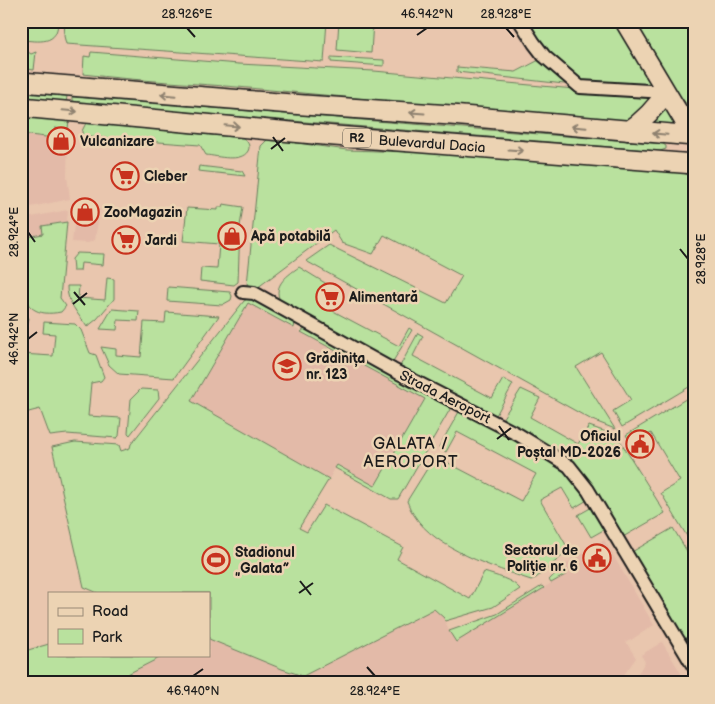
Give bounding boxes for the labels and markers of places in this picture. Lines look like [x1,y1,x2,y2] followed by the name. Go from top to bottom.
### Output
[46,126,76,156] shop icon: Vulcanizare
[80,133,154,150] place label: Vulcanizare
[110,161,140,191] supermarket icon: Cleber
[144,168,188,185] place label: Cleber
[70,197,100,227] shop icon: ZooMagazin
[104,204,183,221] place label: ZooMagazin
[217,221,247,251] shop icon: Apă potabilă
[111,225,141,255] supermarket icon: Jardi
[250,228,331,245] place label: Apă potabilă
[145,232,177,249] place label: Jardi
[315,282,345,312] supermarket icon: Alimentară
[348,289,418,306] place label: Alimentară
[306,350,365,383] place label: Grădinița nr. 123
[272,351,302,381] school or university icon: Grădinița nr. 123
[517,428,621,461] place label: Oficiul Poștal MD-2026
[625,429,655,459] public building icon: Oficiul Poștal MD-2026
[504,542,578,575] place label: Sectorul de Poliție nr. 6
[582,543,612,573] public building icon: Sectorul de Poliție nr. 6
[235,544,295,577] place label: Stadionul „Galata”
[201,545,231,575] sports icon: Stadionul „Galata”

